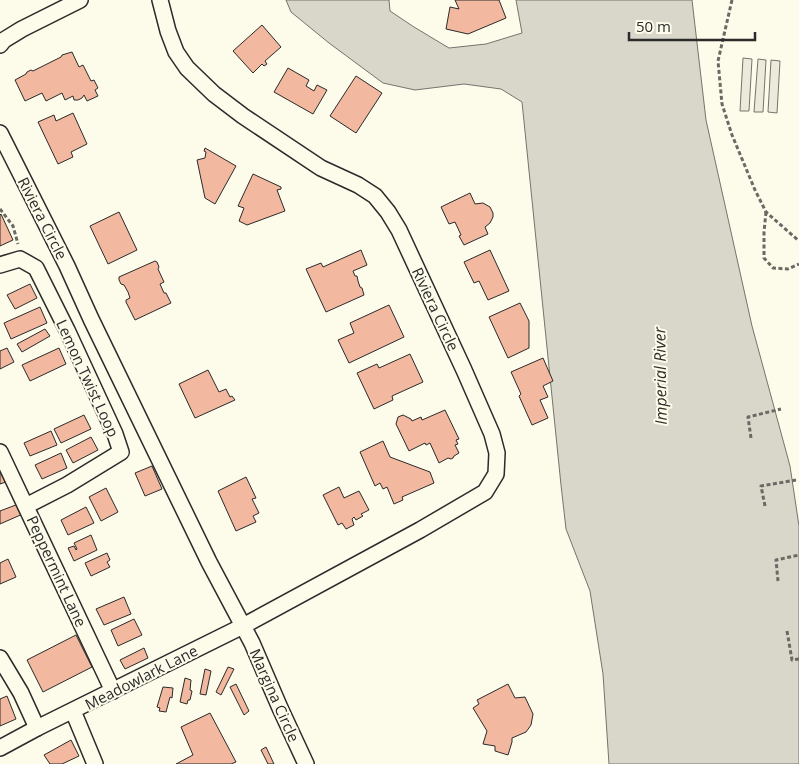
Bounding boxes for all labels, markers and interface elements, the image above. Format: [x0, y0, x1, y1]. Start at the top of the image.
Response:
scale bar [629, 10, 755, 42]
text: 50 m [636, 16, 671, 36]
street label: Riviera Circle [14, 173, 72, 263]
street label: Riviera Circle [408, 264, 464, 354]
street label: Lemon Twist Loop [52, 316, 124, 440]
water label: Imperial River [648, 326, 672, 425]
street label: Peppermint Lane [23, 512, 91, 630]
street label: Meadowlark Lane [81, 640, 201, 714]
street label: Margina Circle [246, 645, 304, 745]

